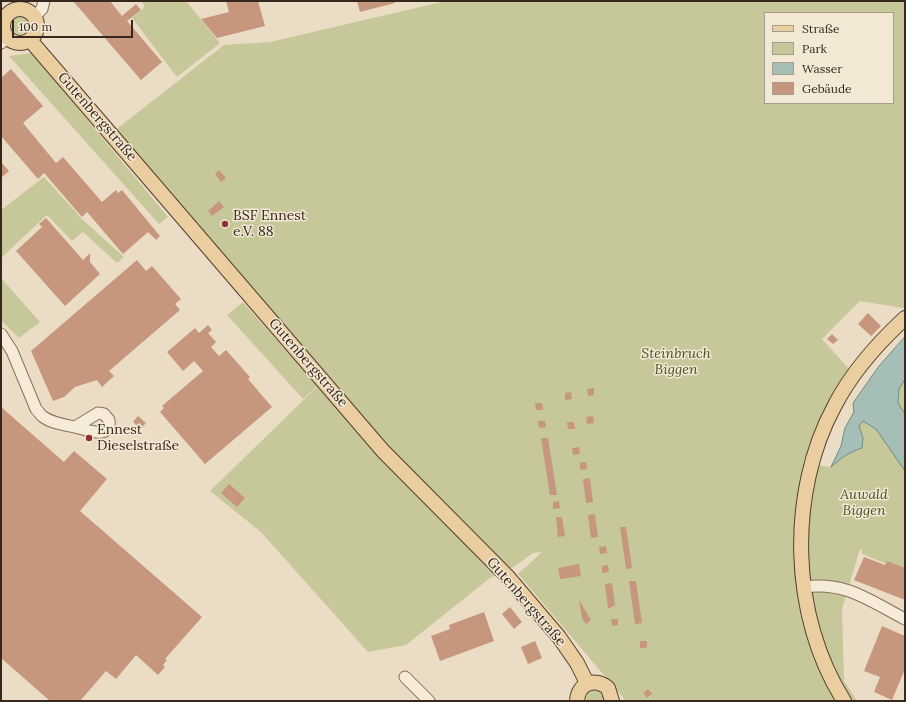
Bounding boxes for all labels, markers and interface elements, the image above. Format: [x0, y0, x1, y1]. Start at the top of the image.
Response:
scale bar [14, 12, 135, 38]
legend [764, 12, 894, 104]
text: 100 m [19, 19, 52, 34]
text: Straße [802, 21, 839, 36]
text: Park [802, 41, 827, 56]
text: Wasser [802, 61, 842, 76]
street label: Gutenbergstraße [54, 69, 140, 165]
text: Gebäude [802, 81, 852, 96]
place label: BSF Ennest e.V. 88 [233, 208, 306, 240]
marker: BSF Ennest e.V. 88 [220, 219, 230, 229]
street label: Gutenbergstraße [265, 315, 351, 411]
park label: Steinbruch Biggen [641, 346, 711, 378]
place label: Ennest Dieselstraße [97, 422, 179, 454]
marker: Ennest Dieselstraße [84, 433, 94, 443]
park label: Auwald Biggen [840, 487, 888, 520]
street label: Gutenbergstraße [483, 554, 569, 650]

